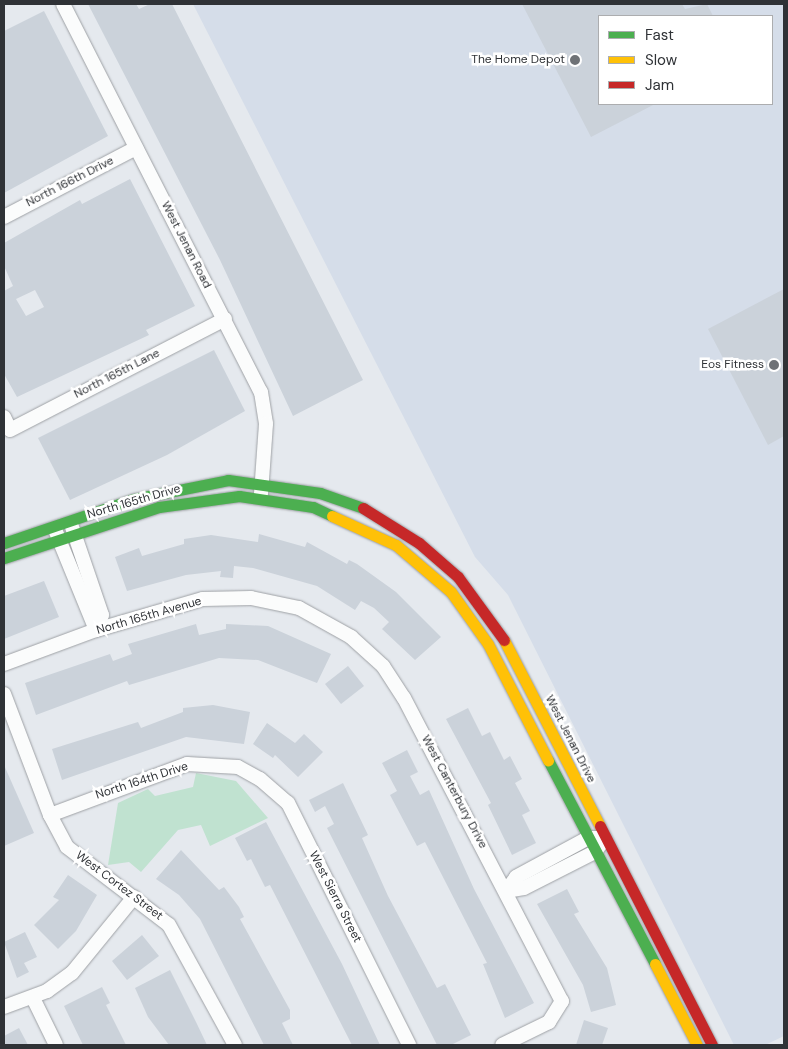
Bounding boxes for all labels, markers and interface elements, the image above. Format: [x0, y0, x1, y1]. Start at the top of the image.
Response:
legend [598, 15, 773, 105]
text: Fast [645, 25, 674, 45]
text: Slow [645, 50, 677, 70]
place label: The Home Depot [471, 53, 565, 67]
marker: The Home Depot [569, 54, 581, 66]
text: Jam [645, 75, 674, 95]
street label: North 166th Drive [24, 154, 116, 210]
street label: West Jenan Road [158, 199, 214, 291]
street label: North 165th Lane [72, 346, 162, 402]
place label: Eos Fitness [701, 358, 764, 372]
marker: Eos Fitness [768, 359, 780, 371]
street label: North 165th Drive [86, 482, 182, 522]
street label: North 165th Avenue [95, 594, 203, 638]
street label: West Jenan Drive [542, 693, 598, 785]
street label: West Canterbury Drive [418, 733, 490, 851]
street label: North 164th Drive [94, 759, 190, 803]
street label: West Cortez Street [72, 848, 166, 924]
street label: West Sierra Street [306, 849, 364, 945]

